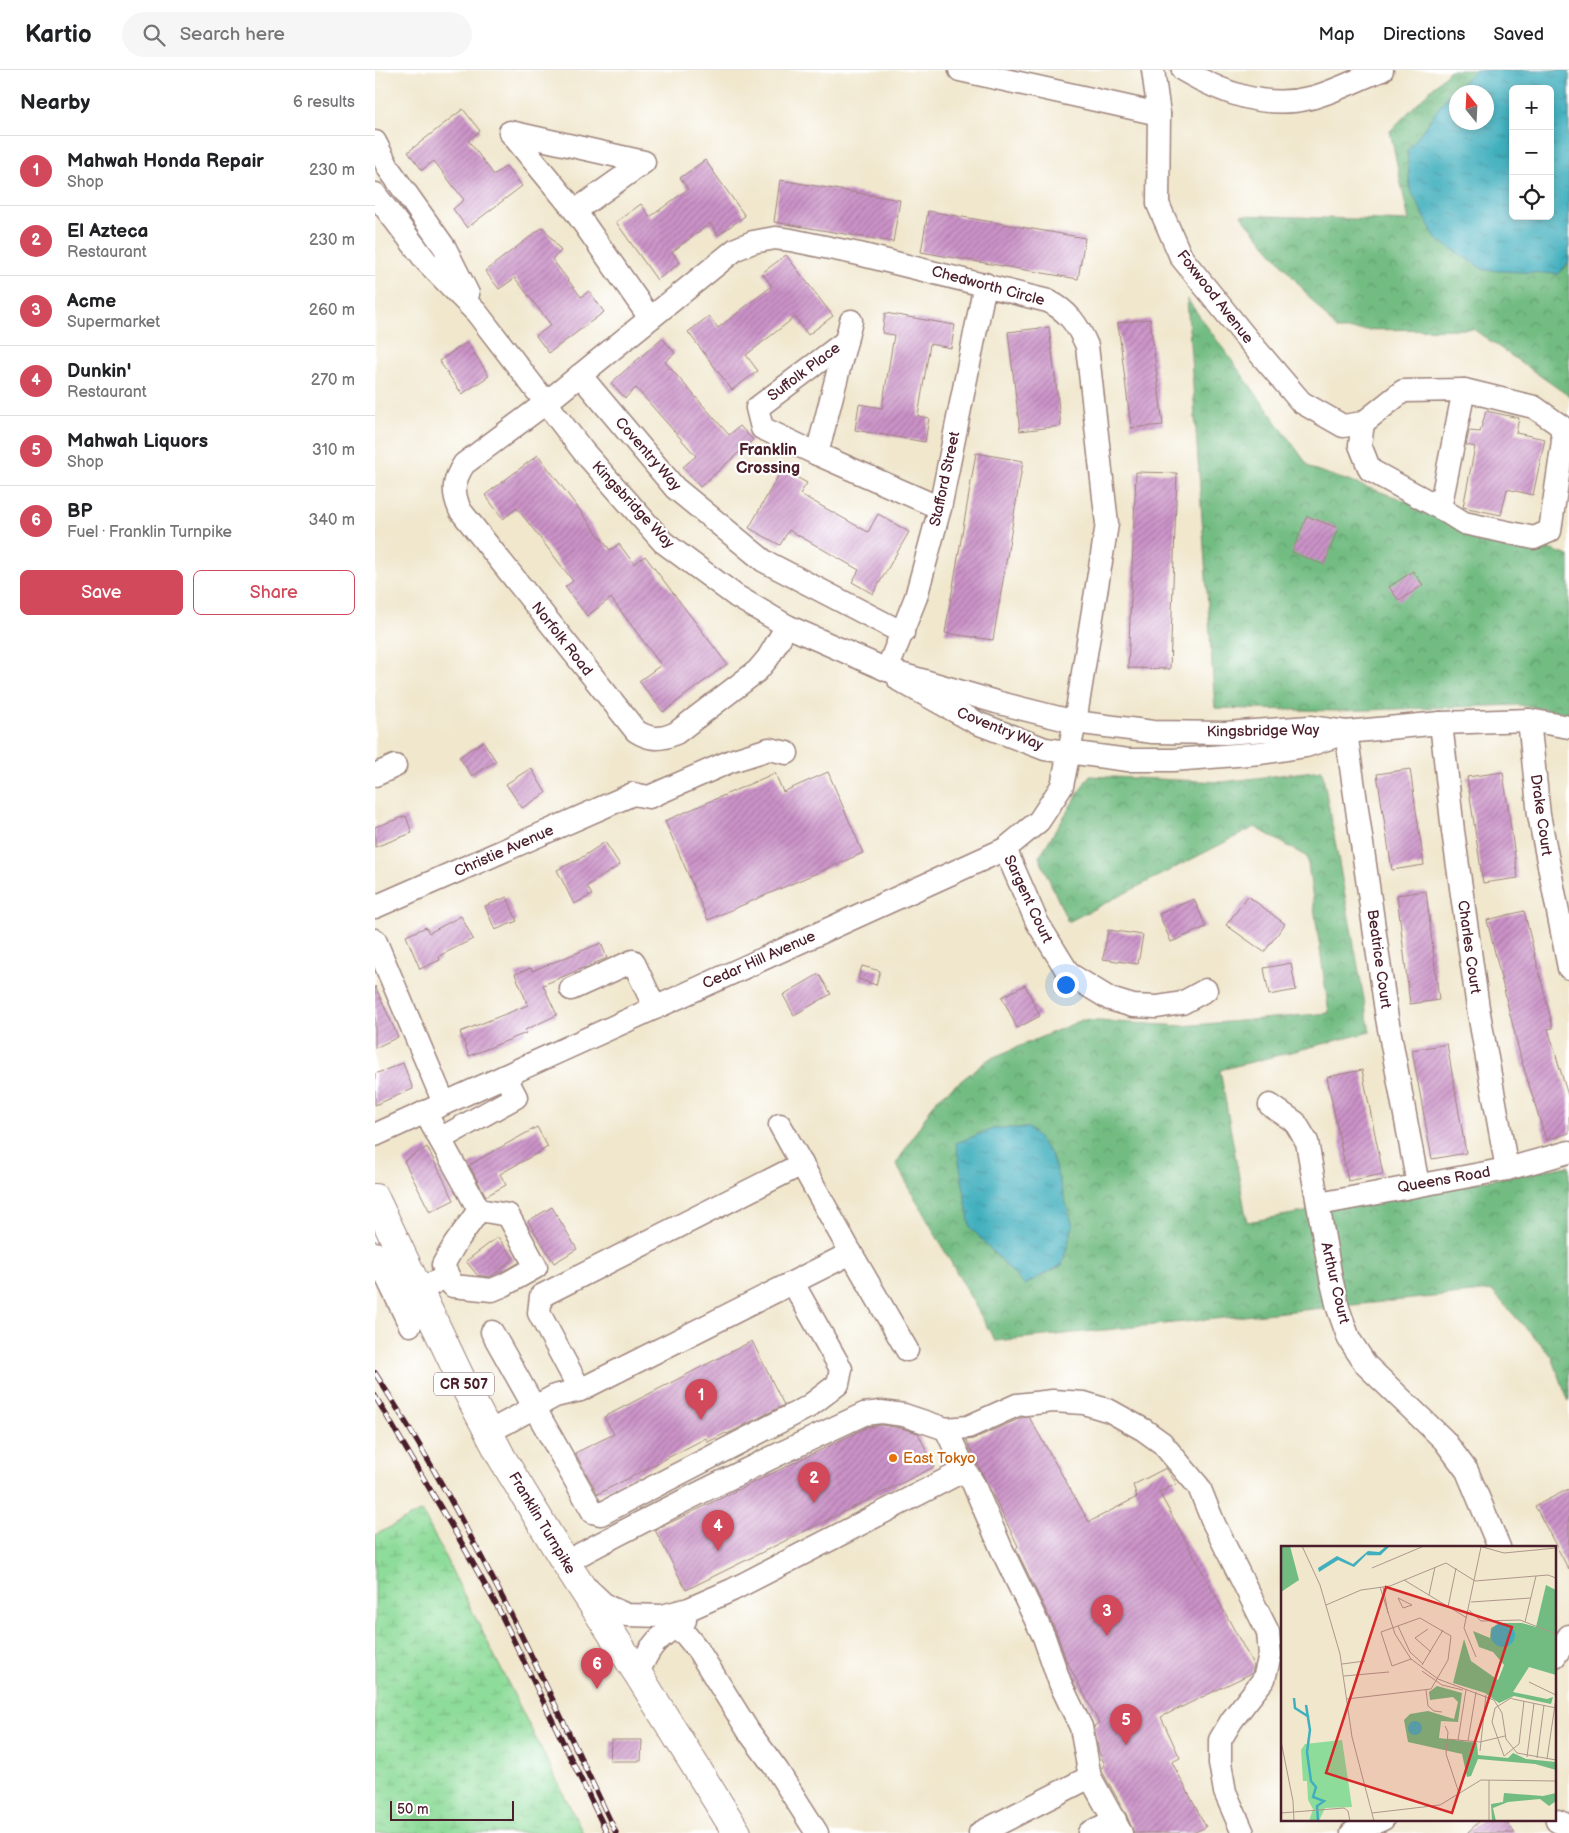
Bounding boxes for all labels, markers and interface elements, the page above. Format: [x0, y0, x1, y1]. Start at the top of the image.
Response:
search box [122, 12, 472, 57]
text: Kartio [25, 20, 92, 49]
icon: search [140, 21, 168, 49]
text: Search here [180, 23, 285, 46]
text: Map [1319, 24, 1355, 45]
text: Directions [1383, 24, 1465, 45]
text: Saved [1493, 24, 1544, 45]
north arrow [1449, 85, 1494, 130]
map controls [1509, 85, 1554, 220]
button: + [1509, 85, 1554, 130]
text: Nearby [20, 90, 90, 115]
text: 6 results [293, 93, 355, 112]
button: − [1509, 130, 1554, 175]
text: Mahwah Honda Repair [67, 150, 264, 173]
text: 1 [33, 161, 39, 180]
text: 230 m [309, 161, 355, 180]
text: Shop [67, 173, 104, 192]
button: locate [1509, 175, 1554, 220]
text: El Azteca [67, 220, 148, 243]
text: 2 [31, 231, 41, 250]
text: 230 m [309, 231, 355, 250]
text: Restaurant [67, 243, 147, 262]
street label: Foxwood Avenue [1173, 246, 1257, 348]
street label: Chedworth Circle [929, 262, 1047, 310]
text: Acme [67, 290, 116, 313]
text: 3 [31, 301, 41, 320]
text: 260 m [309, 301, 355, 320]
text: Supermarket [67, 313, 160, 332]
street label: Suffolk Place [764, 338, 844, 406]
text: Dunkin' [67, 360, 131, 383]
text: 4 [31, 371, 41, 390]
text: 270 m [311, 371, 355, 390]
text: Restaurant [67, 383, 147, 402]
street label: Coventry Way [611, 413, 685, 495]
street label: Stafford Street [926, 429, 964, 528]
text: Mahwah Liquors [67, 430, 208, 453]
text: 5 [31, 441, 41, 460]
text: 310 m [312, 441, 355, 460]
district label: Franklin Crossing [736, 441, 800, 478]
text: Shop [67, 453, 104, 472]
street label: Kingsbridge Way [588, 457, 679, 553]
text: BP [67, 500, 92, 523]
text: 6 [31, 511, 41, 530]
text: 340 m [308, 511, 355, 530]
text: Fuel · Franklin Turnpike [67, 523, 232, 542]
button: Save [20, 570, 183, 615]
button: Share [193, 570, 355, 615]
street label: Norfolk Road [527, 598, 597, 680]
street label: Coventry Way [954, 703, 1046, 755]
street label: Kingsbridge Way [1206, 721, 1320, 741]
street label: Drake Court [1526, 773, 1556, 857]
street label: Christie Avenue [451, 821, 557, 881]
street label: Sargent Court [999, 852, 1057, 946]
street label: Charles Court [1453, 899, 1485, 995]
street label: Beatrice Court [1363, 908, 1395, 1010]
street label: Cedar Hill Avenue [700, 927, 819, 993]
your location [1053, 972, 1079, 998]
street label: Queens Road [1396, 1162, 1492, 1198]
street label: Arthur Court [1316, 1240, 1354, 1326]
road number: CR 507 [434, 1372, 494, 1396]
pin: 1 [685, 1379, 717, 1420]
place label: East Tokyo [903, 1449, 976, 1468]
marker: East Tokyo [887, 1452, 899, 1464]
pin: 2 [798, 1462, 830, 1503]
street label: Franklin Turnpike [504, 1469, 580, 1578]
pin: 4 [702, 1510, 734, 1551]
inset map [1281, 1546, 1557, 1820]
pin: 3 [1091, 1595, 1123, 1636]
pin: 6 [581, 1648, 613, 1689]
pin: 5 [1110, 1704, 1142, 1745]
scale bar [390, 1798, 514, 1821]
text: 50 m [397, 1801, 429, 1818]

